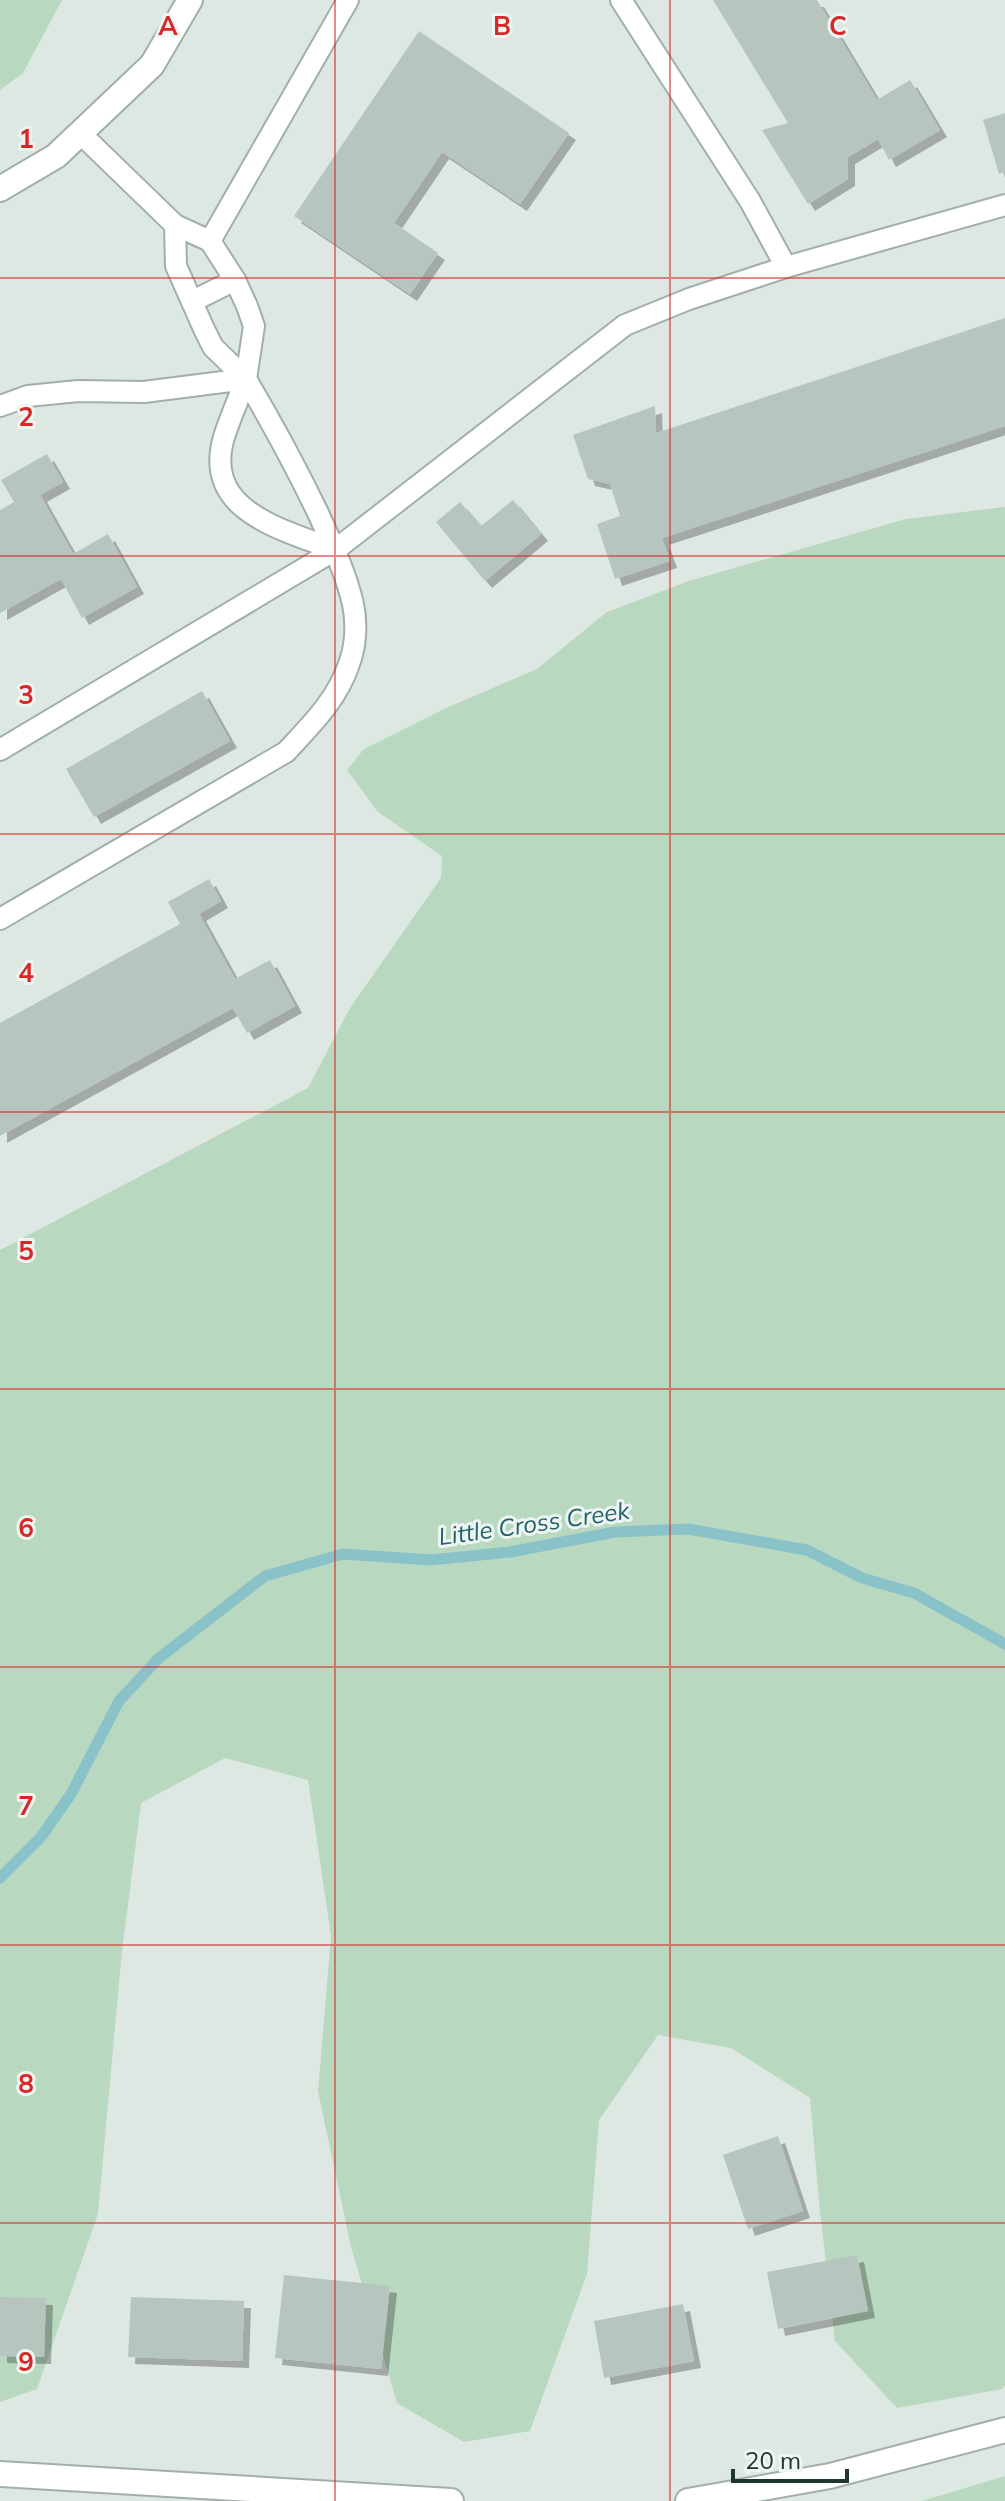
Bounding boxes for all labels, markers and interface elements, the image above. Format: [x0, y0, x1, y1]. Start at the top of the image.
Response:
text: A [158, 9, 178, 42]
text: B [493, 9, 511, 42]
text: C [829, 9, 847, 42]
text: 1 [18, 122, 34, 155]
text: 2 [18, 400, 34, 433]
text: 3 [18, 678, 34, 711]
text: 4 [18, 956, 34, 989]
text: 5 [18, 1234, 34, 1267]
water label: Little Cross Creek [436, 1495, 632, 1551]
text: 6 [18, 1511, 34, 1544]
text: 7 [18, 1789, 34, 1822]
text: 8 [18, 2067, 34, 2100]
text: 9 [18, 2345, 34, 2378]
scale bar [733, 2433, 847, 2483]
text: 20 m [745, 2445, 801, 2475]

